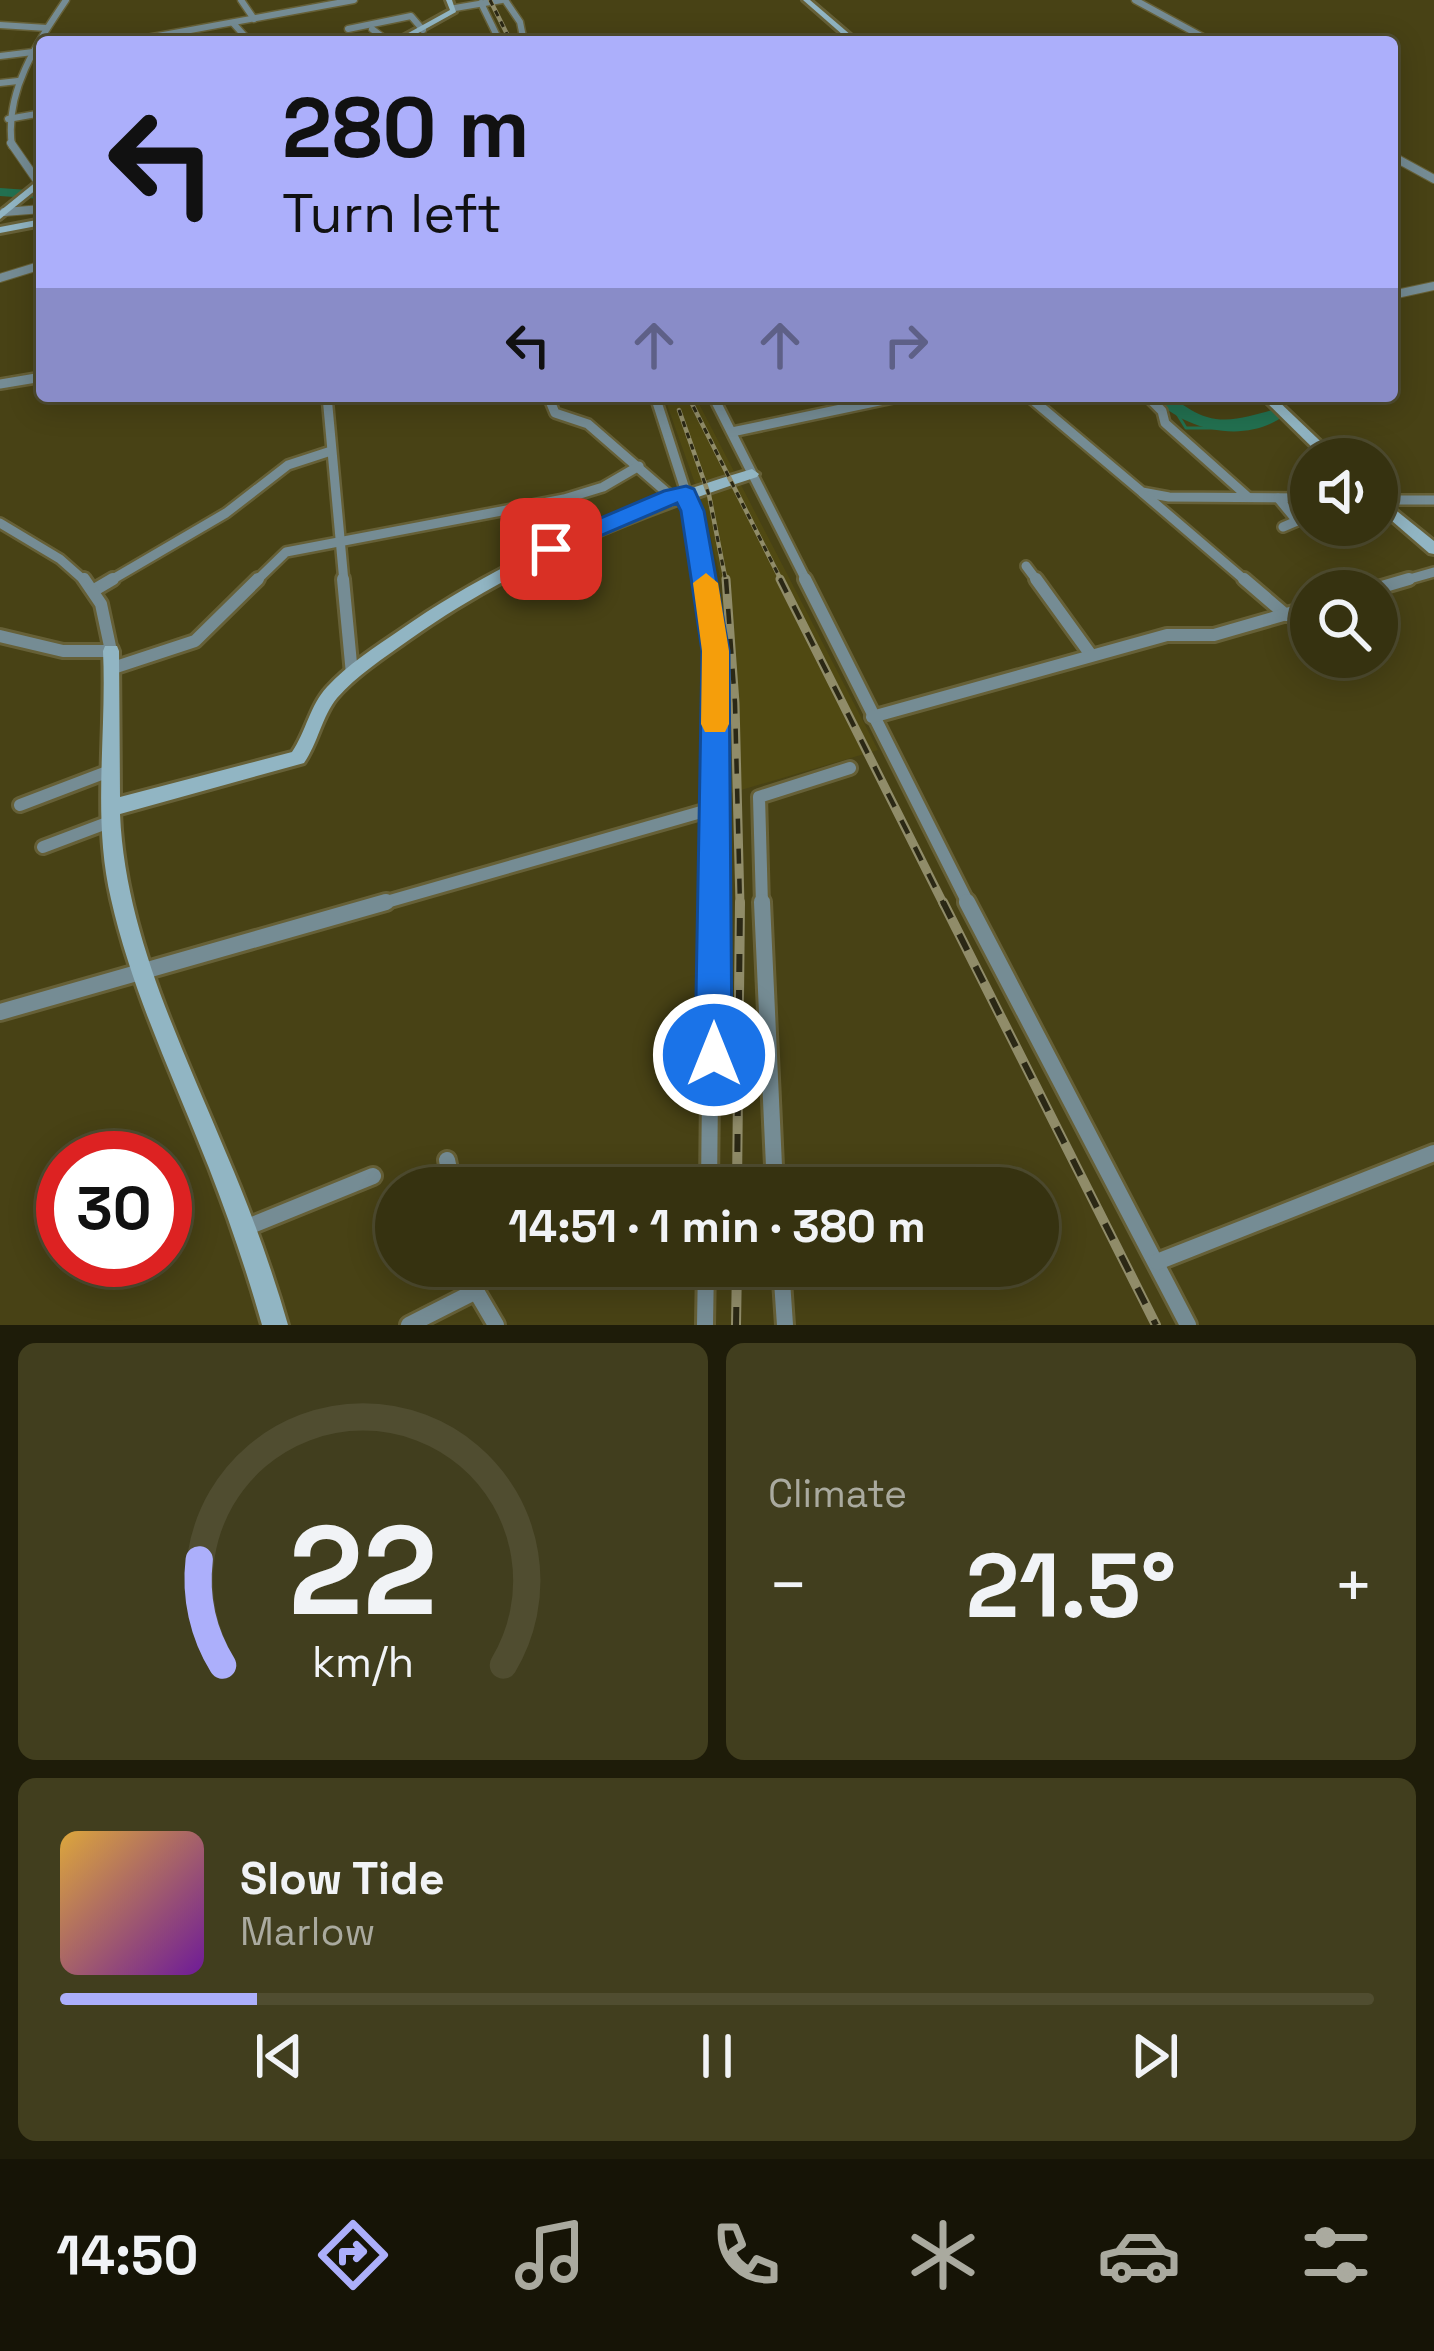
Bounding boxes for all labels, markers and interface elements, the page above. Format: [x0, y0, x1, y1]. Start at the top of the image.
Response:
text: 280 m [282, 74, 530, 182]
icon: left [84, 84, 240, 240]
text: Turn left [282, 179, 502, 248]
icon: left [495, 312, 561, 378]
icon: ahead [621, 312, 687, 378]
icon: ahead [747, 312, 813, 378]
icon: right [873, 312, 939, 378]
map controls [1290, 438, 1398, 678]
button: sound [1290, 438, 1398, 546]
pin [500, 498, 602, 600]
icon: arrive [518, 516, 584, 582]
button: search [1290, 570, 1398, 678]
position arrow [651, 992, 777, 1118]
speed limit sign: 30 [36, 1131, 192, 1287]
text: 14:51 · 1 min · 380 m [508, 1198, 926, 1255]
text: Climate [768, 1469, 907, 1518]
text: 22 [289, 1491, 437, 1650]
text: 21.5° [966, 1528, 1176, 1643]
text: − [768, 1543, 809, 1627]
text: + [1333, 1543, 1374, 1627]
text: km/h [312, 1634, 414, 1689]
text: Slow Tide [240, 1850, 445, 1907]
text: Marlow [240, 1907, 375, 1956]
icon: previous [246, 2023, 312, 2089]
icon: pause [684, 2023, 750, 2089]
icon: next [1122, 2023, 1188, 2089]
icon: directions [311, 2213, 395, 2297]
icon: music [508, 2213, 592, 2297]
icon: phone [704, 2213, 788, 2297]
icon: climate [901, 2213, 985, 2297]
icon: car [1097, 2213, 1181, 2297]
icon: filters [1294, 2213, 1378, 2297]
text: 14:50 [56, 2221, 199, 2290]

